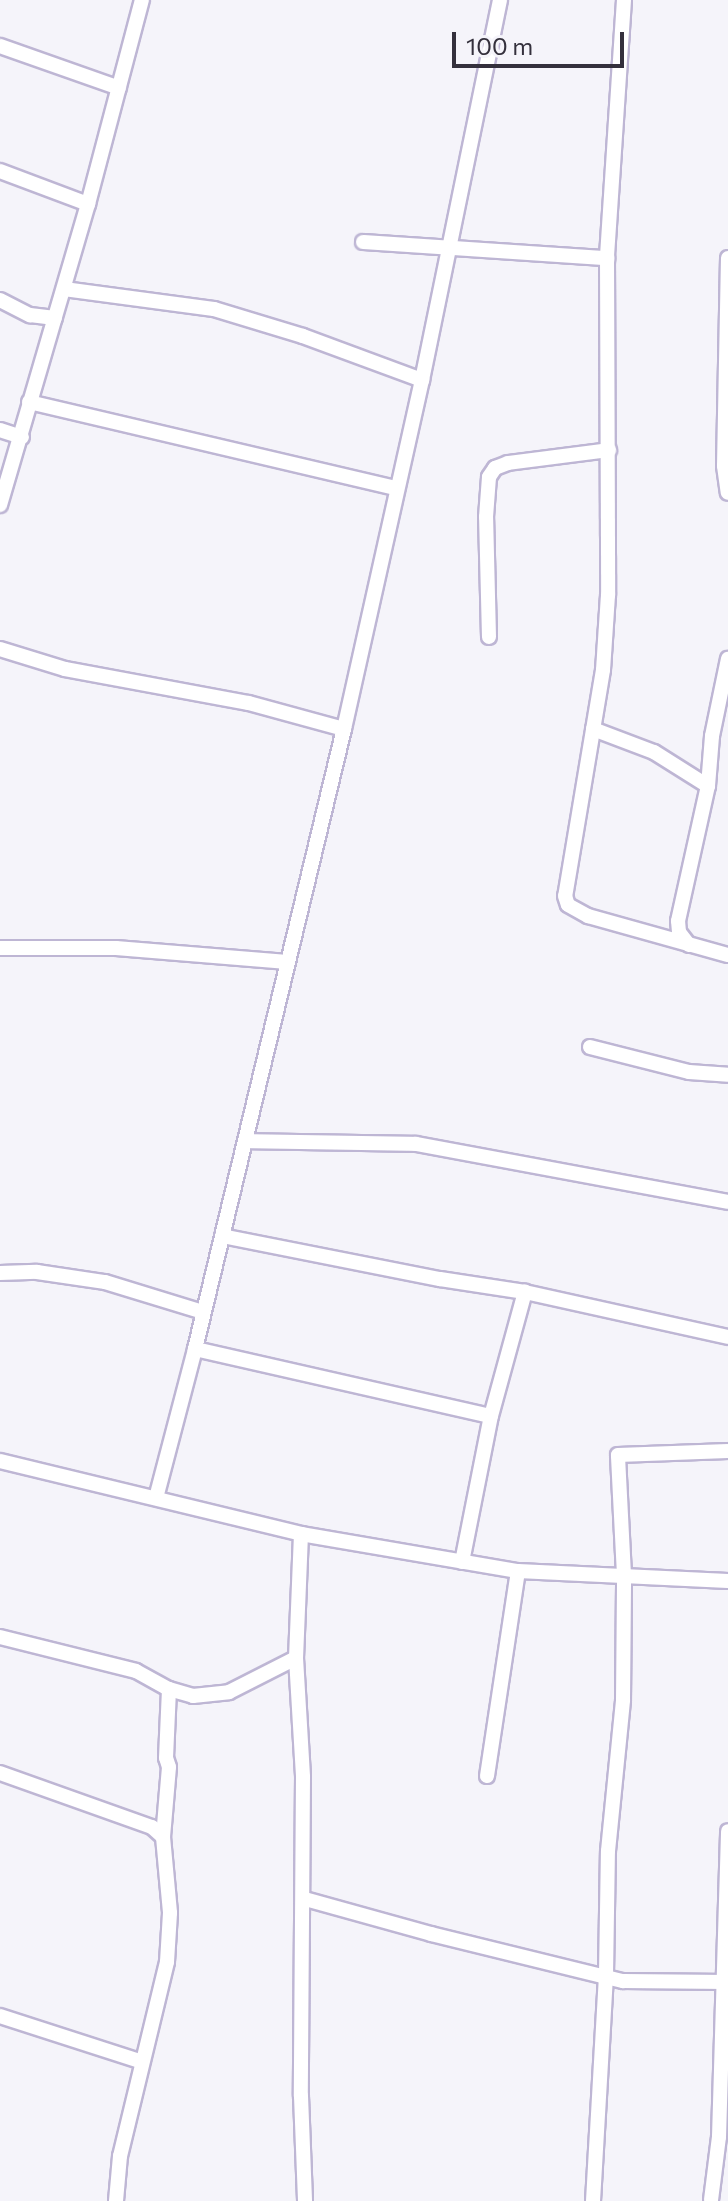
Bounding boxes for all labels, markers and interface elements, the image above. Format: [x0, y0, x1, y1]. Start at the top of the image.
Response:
scale bar [456, 16, 628, 66]
text: 100 m [466, 31, 533, 60]

